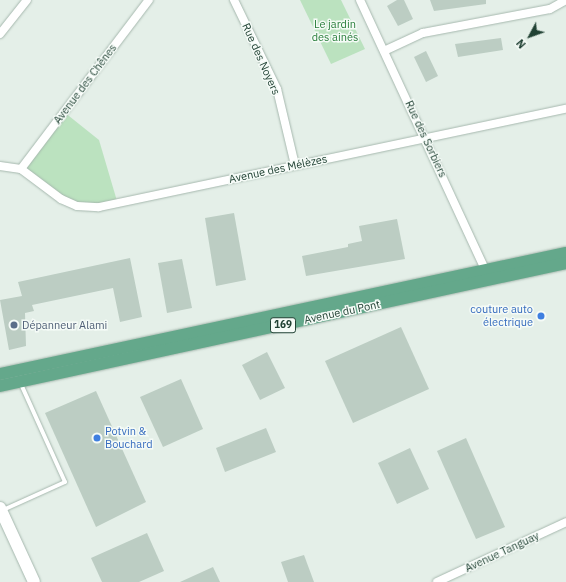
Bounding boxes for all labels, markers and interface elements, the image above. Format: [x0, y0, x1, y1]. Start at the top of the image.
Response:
north arrow [510, 16, 550, 56]
park label: Le jardin des ainés [312, 18, 358, 44]
street label: Rue des Noyers [239, 21, 283, 97]
text: N [513, 36, 529, 51]
street label: Avenue des Chênes [51, 42, 119, 126]
street label: Rue des Sorbiers [402, 98, 450, 180]
street label: Avenue des Mélèzes [228, 152, 328, 186]
street label: Avenue du Pont [303, 298, 381, 326]
place label: couture auto électrique [470, 303, 533, 329]
marker: couture auto électrique [536, 311, 546, 321]
road number: 169 [270, 317, 296, 333]
place label: Dépanneur Alami [22, 318, 107, 332]
marker: Dépanneur Alami [9, 320, 19, 330]
place label: Potvin & Bouchard [105, 425, 153, 451]
marker: Potvin & Bouchard [92, 433, 102, 443]
street label: Avenue Tanguay [463, 529, 541, 575]

